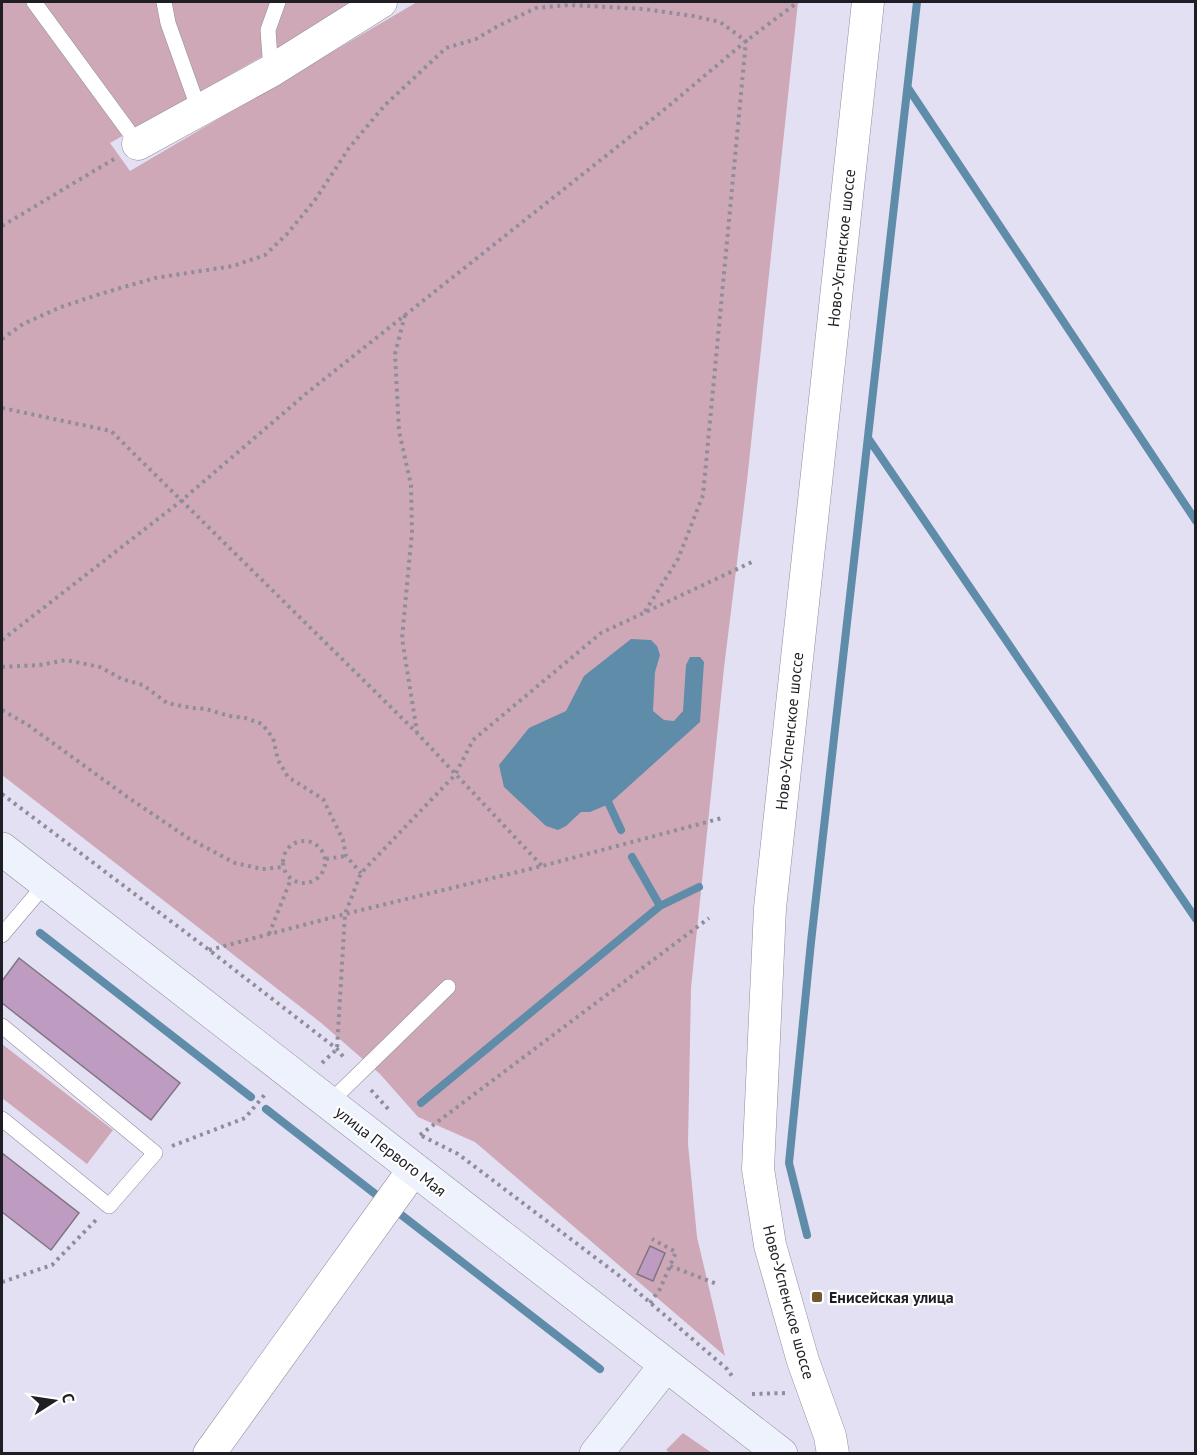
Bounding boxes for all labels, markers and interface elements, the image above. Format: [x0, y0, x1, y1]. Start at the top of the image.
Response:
street label: Ново-Успенское шоссе [823, 168, 859, 328]
street label: Ново-Успенское шоссе [771, 651, 807, 811]
street label: улица Первого Мая [331, 1101, 451, 1201]
street label: Ново-Успенское шоссе [759, 1223, 819, 1381]
place label: Енисейская улица [829, 1287, 954, 1307]
marker: Енисейская улица [810, 1290, 824, 1304]
north arrow [24, 1371, 84, 1431]
text: С [58, 1391, 79, 1404]

